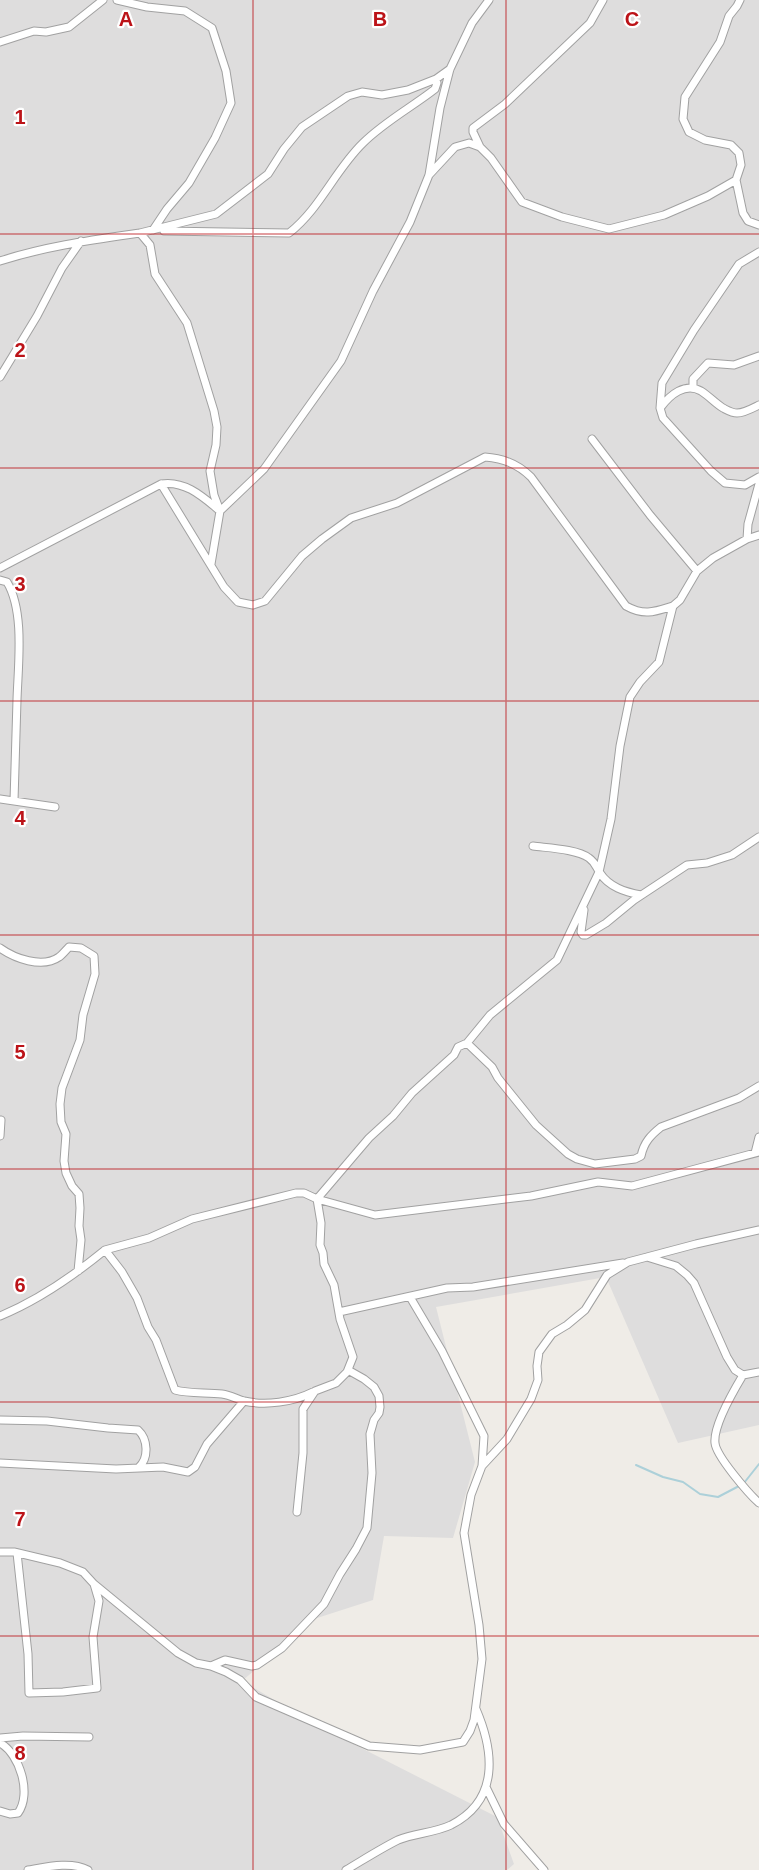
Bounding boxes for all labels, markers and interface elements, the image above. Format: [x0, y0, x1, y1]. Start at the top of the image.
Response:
text: A [119, 8, 133, 30]
text: B [373, 8, 387, 30]
text: C [625, 8, 639, 30]
text: 1 [14, 106, 26, 128]
text: 2 [14, 339, 26, 361]
text: 3 [14, 573, 26, 595]
text: 4 [14, 807, 26, 829]
text: 5 [14, 1041, 26, 1063]
text: 6 [14, 1274, 26, 1296]
text: 7 [14, 1508, 26, 1530]
text: 8 [14, 1742, 26, 1764]

